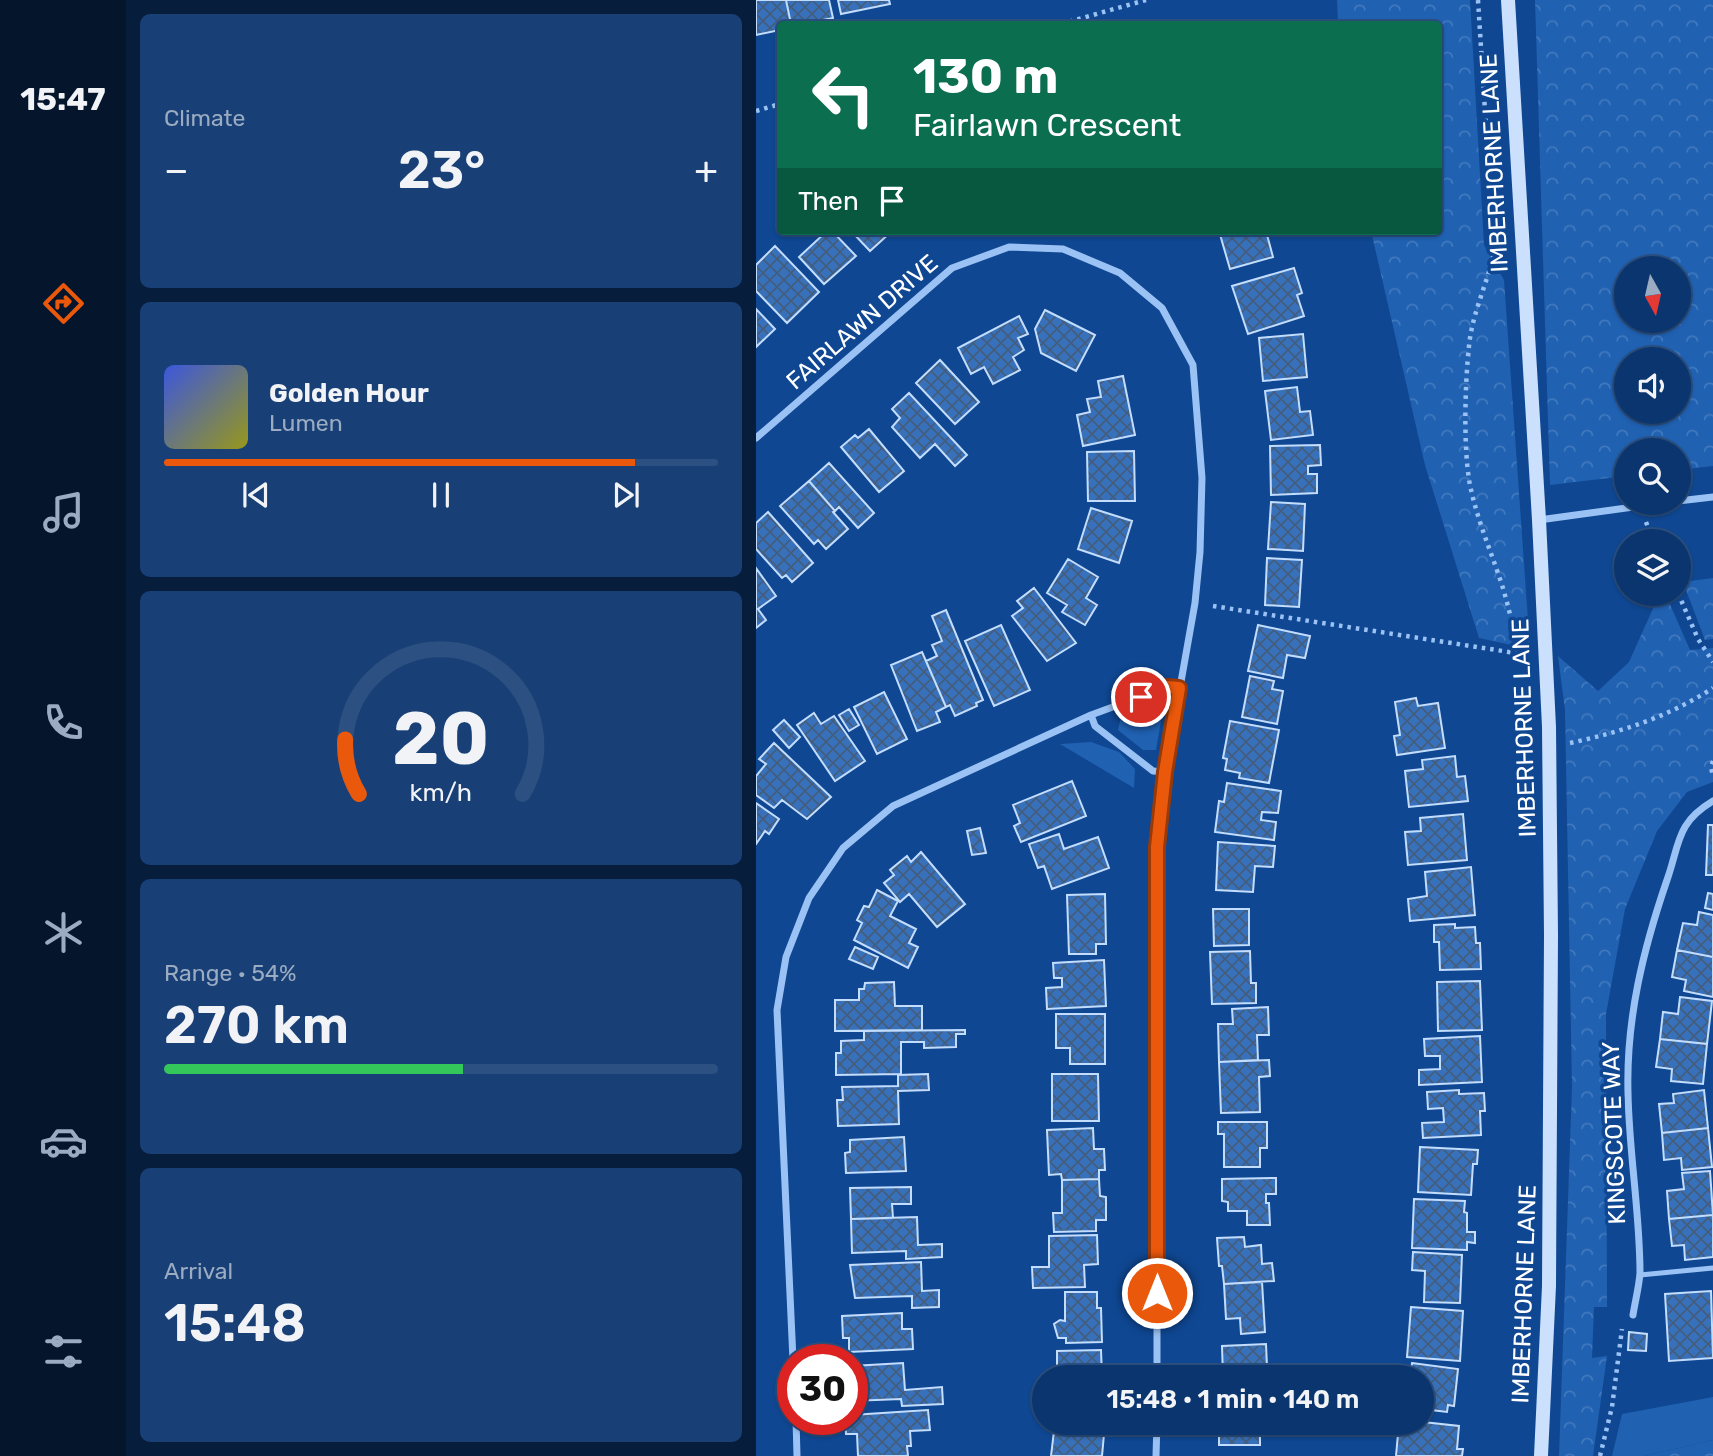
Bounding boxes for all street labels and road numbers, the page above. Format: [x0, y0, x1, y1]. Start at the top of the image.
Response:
street label: IMBERHORNE LANE [1474, 53, 1514, 273]
street label: FAIRLAWN DRIVE [781, 249, 943, 395]
street label: IMBERHORNE LANE [1506, 618, 1542, 838]
street label: KINGSCOTE WAY [1597, 1041, 1631, 1225]
street label: IMBERHORNE LANE [1506, 1184, 1542, 1404]

